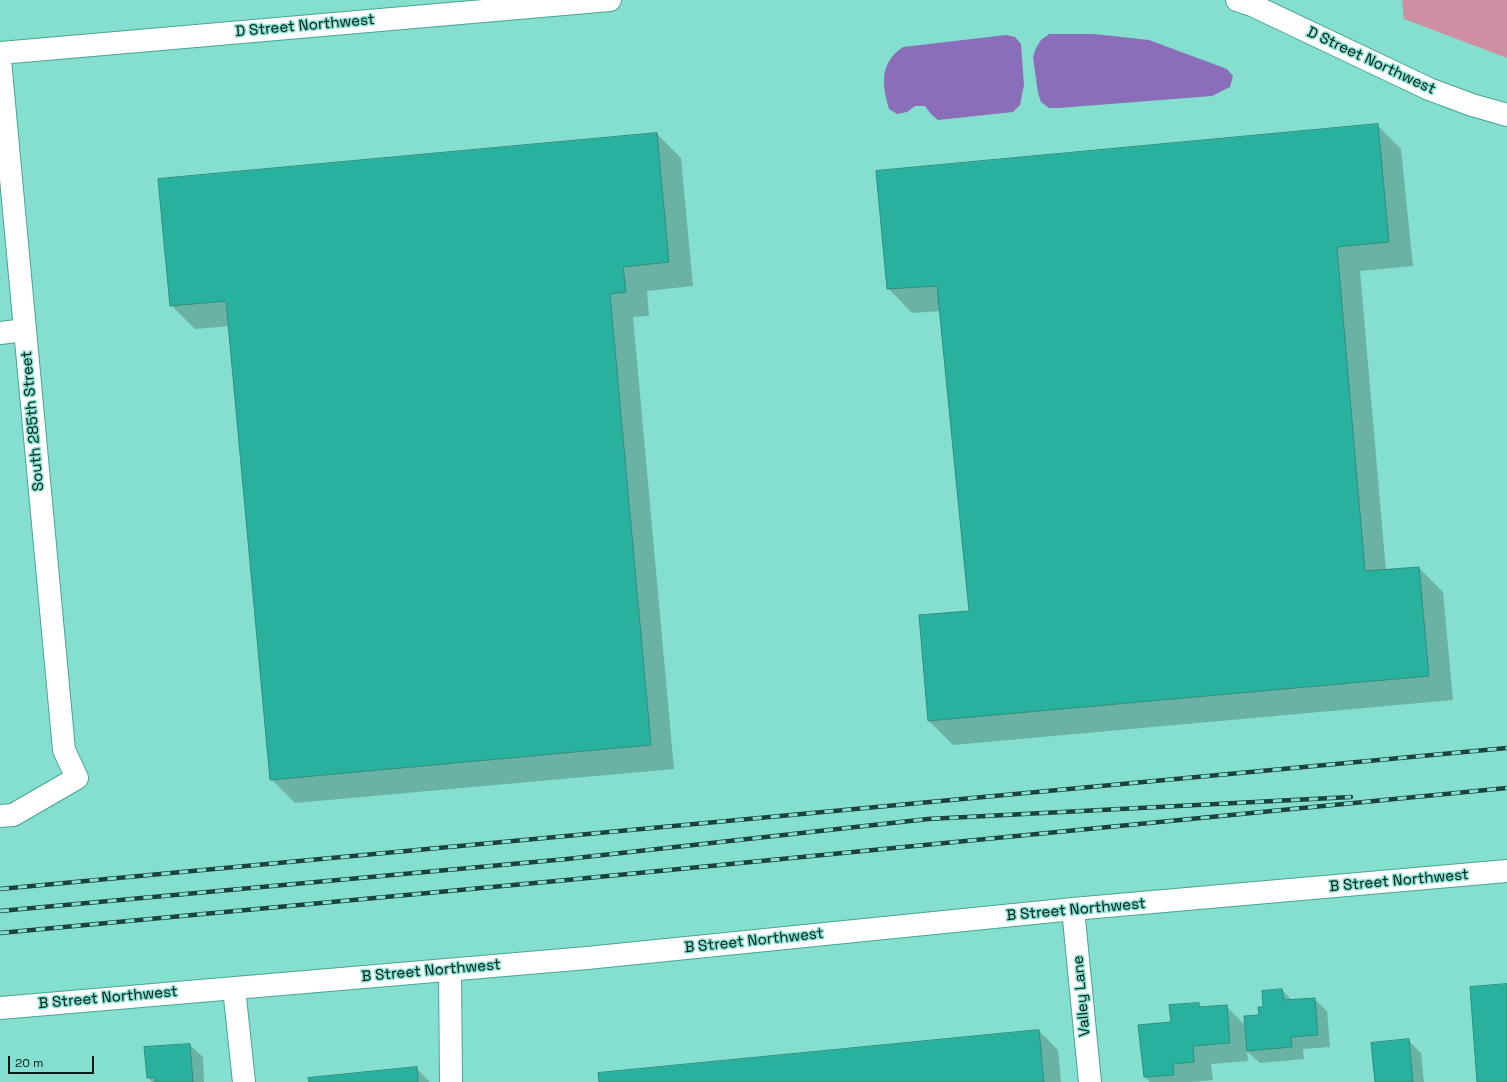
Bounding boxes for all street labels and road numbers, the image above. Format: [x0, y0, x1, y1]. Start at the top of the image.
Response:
street label: D Street Northwest [235, 11, 375, 41]
street label: D Street Northwest [1304, 23, 1438, 99]
street label: South 285th Street [18, 350, 48, 492]
street label: B Street Northwest [1329, 866, 1469, 896]
street label: B Street Northwest [1006, 895, 1146, 925]
street label: B Street Northwest [684, 925, 824, 957]
street label: Valley Lane [1069, 955, 1095, 1037]
street label: B Street Northwest [361, 956, 501, 986]
street label: B Street Northwest [38, 983, 178, 1013]

